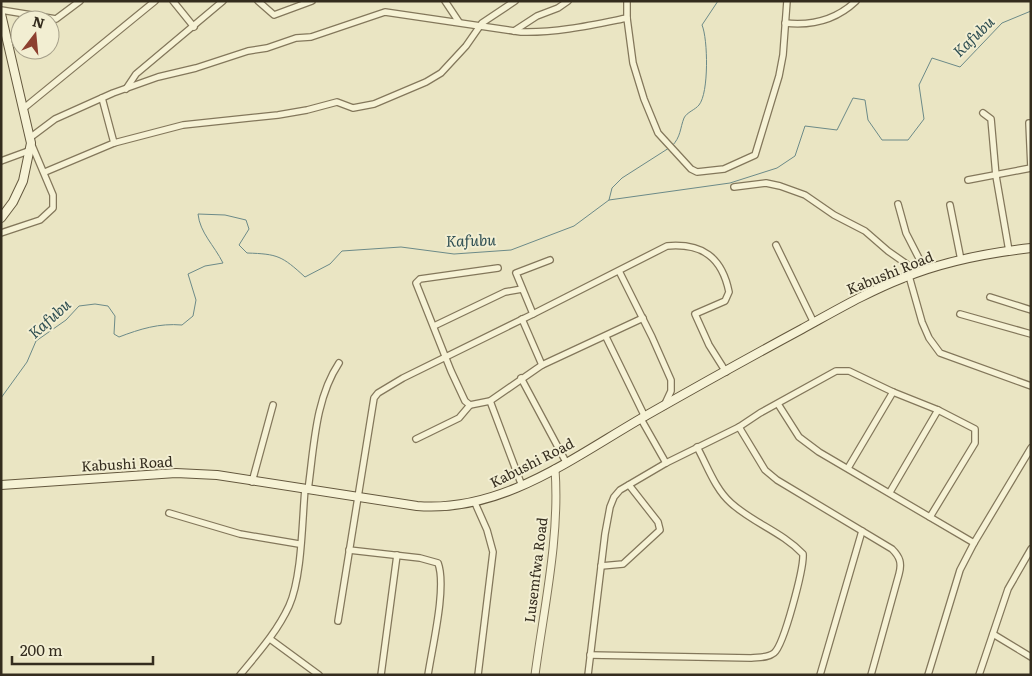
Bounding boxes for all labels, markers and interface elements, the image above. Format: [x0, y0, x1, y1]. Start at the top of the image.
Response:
north arrow [10, 10, 60, 60]
text: N [30, 10, 48, 33]
water label: Kafubu [947, 10, 999, 62]
water label: Kafubu [445, 227, 497, 252]
street label: Kabushi Road [843, 245, 936, 299]
water label: Kafubu [23, 292, 75, 343]
street label: Kabushi Road [486, 432, 577, 492]
street label: Kabushi Road [81, 451, 174, 475]
street label: Lusemfwa Road [519, 516, 551, 624]
scale bar [12, 634, 154, 666]
text: 200 m [20, 638, 63, 661]

